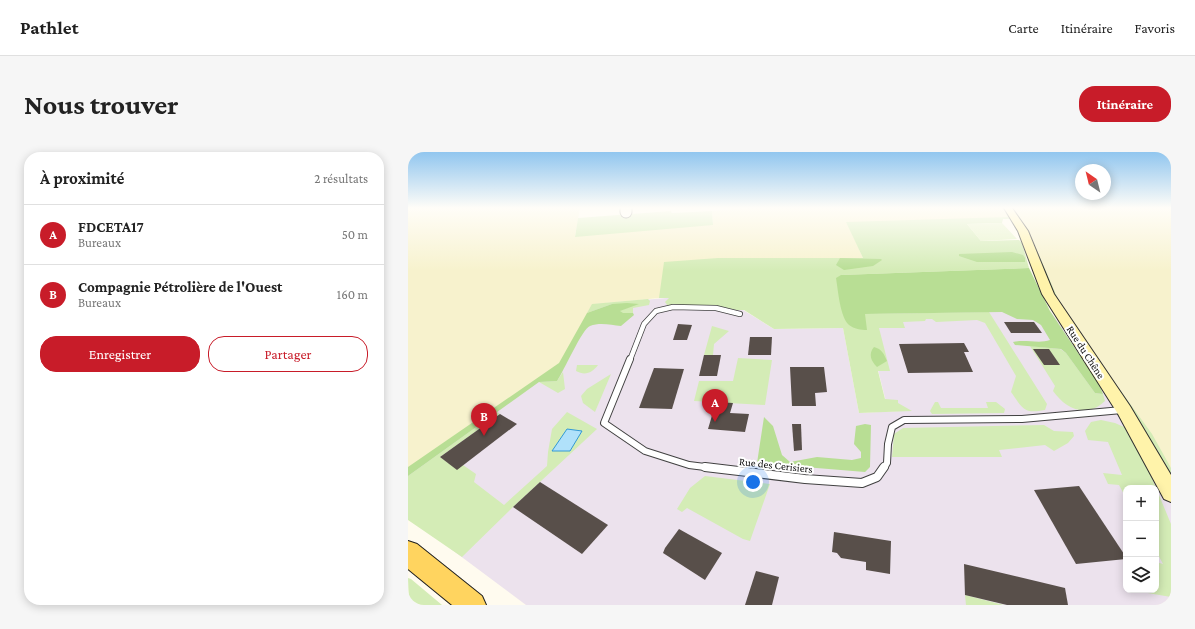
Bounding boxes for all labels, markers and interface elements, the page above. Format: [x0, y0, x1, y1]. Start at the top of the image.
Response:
text: Pathlet [20, 17, 78, 38]
text: Carte [1008, 20, 1039, 36]
text: Itinéraire [1061, 20, 1113, 36]
text: Favoris [1135, 20, 1175, 36]
button: Itinéraire [1079, 86, 1171, 122]
text: Nous trouver [24, 89, 178, 120]
north arrow [1075, 164, 1111, 200]
text: À proximité [40, 169, 124, 188]
text: 2 résultats [314, 171, 368, 186]
text: FDCETA17 [78, 219, 144, 235]
text: A [49, 227, 57, 242]
text: 50 m [342, 227, 368, 242]
text: Bureaux [78, 235, 121, 250]
text: Compagnie Pétrolière de l'Ouest [78, 279, 282, 295]
text: B [49, 287, 57, 302]
text: 160 m [337, 287, 368, 302]
text: Bureaux [78, 295, 121, 310]
street label: Rue du Chêne [1065, 323, 1108, 381]
button: Enregistrer [40, 336, 200, 372]
button: Partager [208, 336, 368, 372]
pin: A [702, 389, 728, 422]
pin: B [471, 403, 497, 436]
street label: Rue des Cerisiers [739, 455, 813, 475]
your location [743, 472, 763, 492]
map controls [1123, 485, 1159, 593]
button: + [1123, 485, 1159, 521]
button: − [1123, 521, 1159, 557]
button: layers [1123, 557, 1159, 593]

